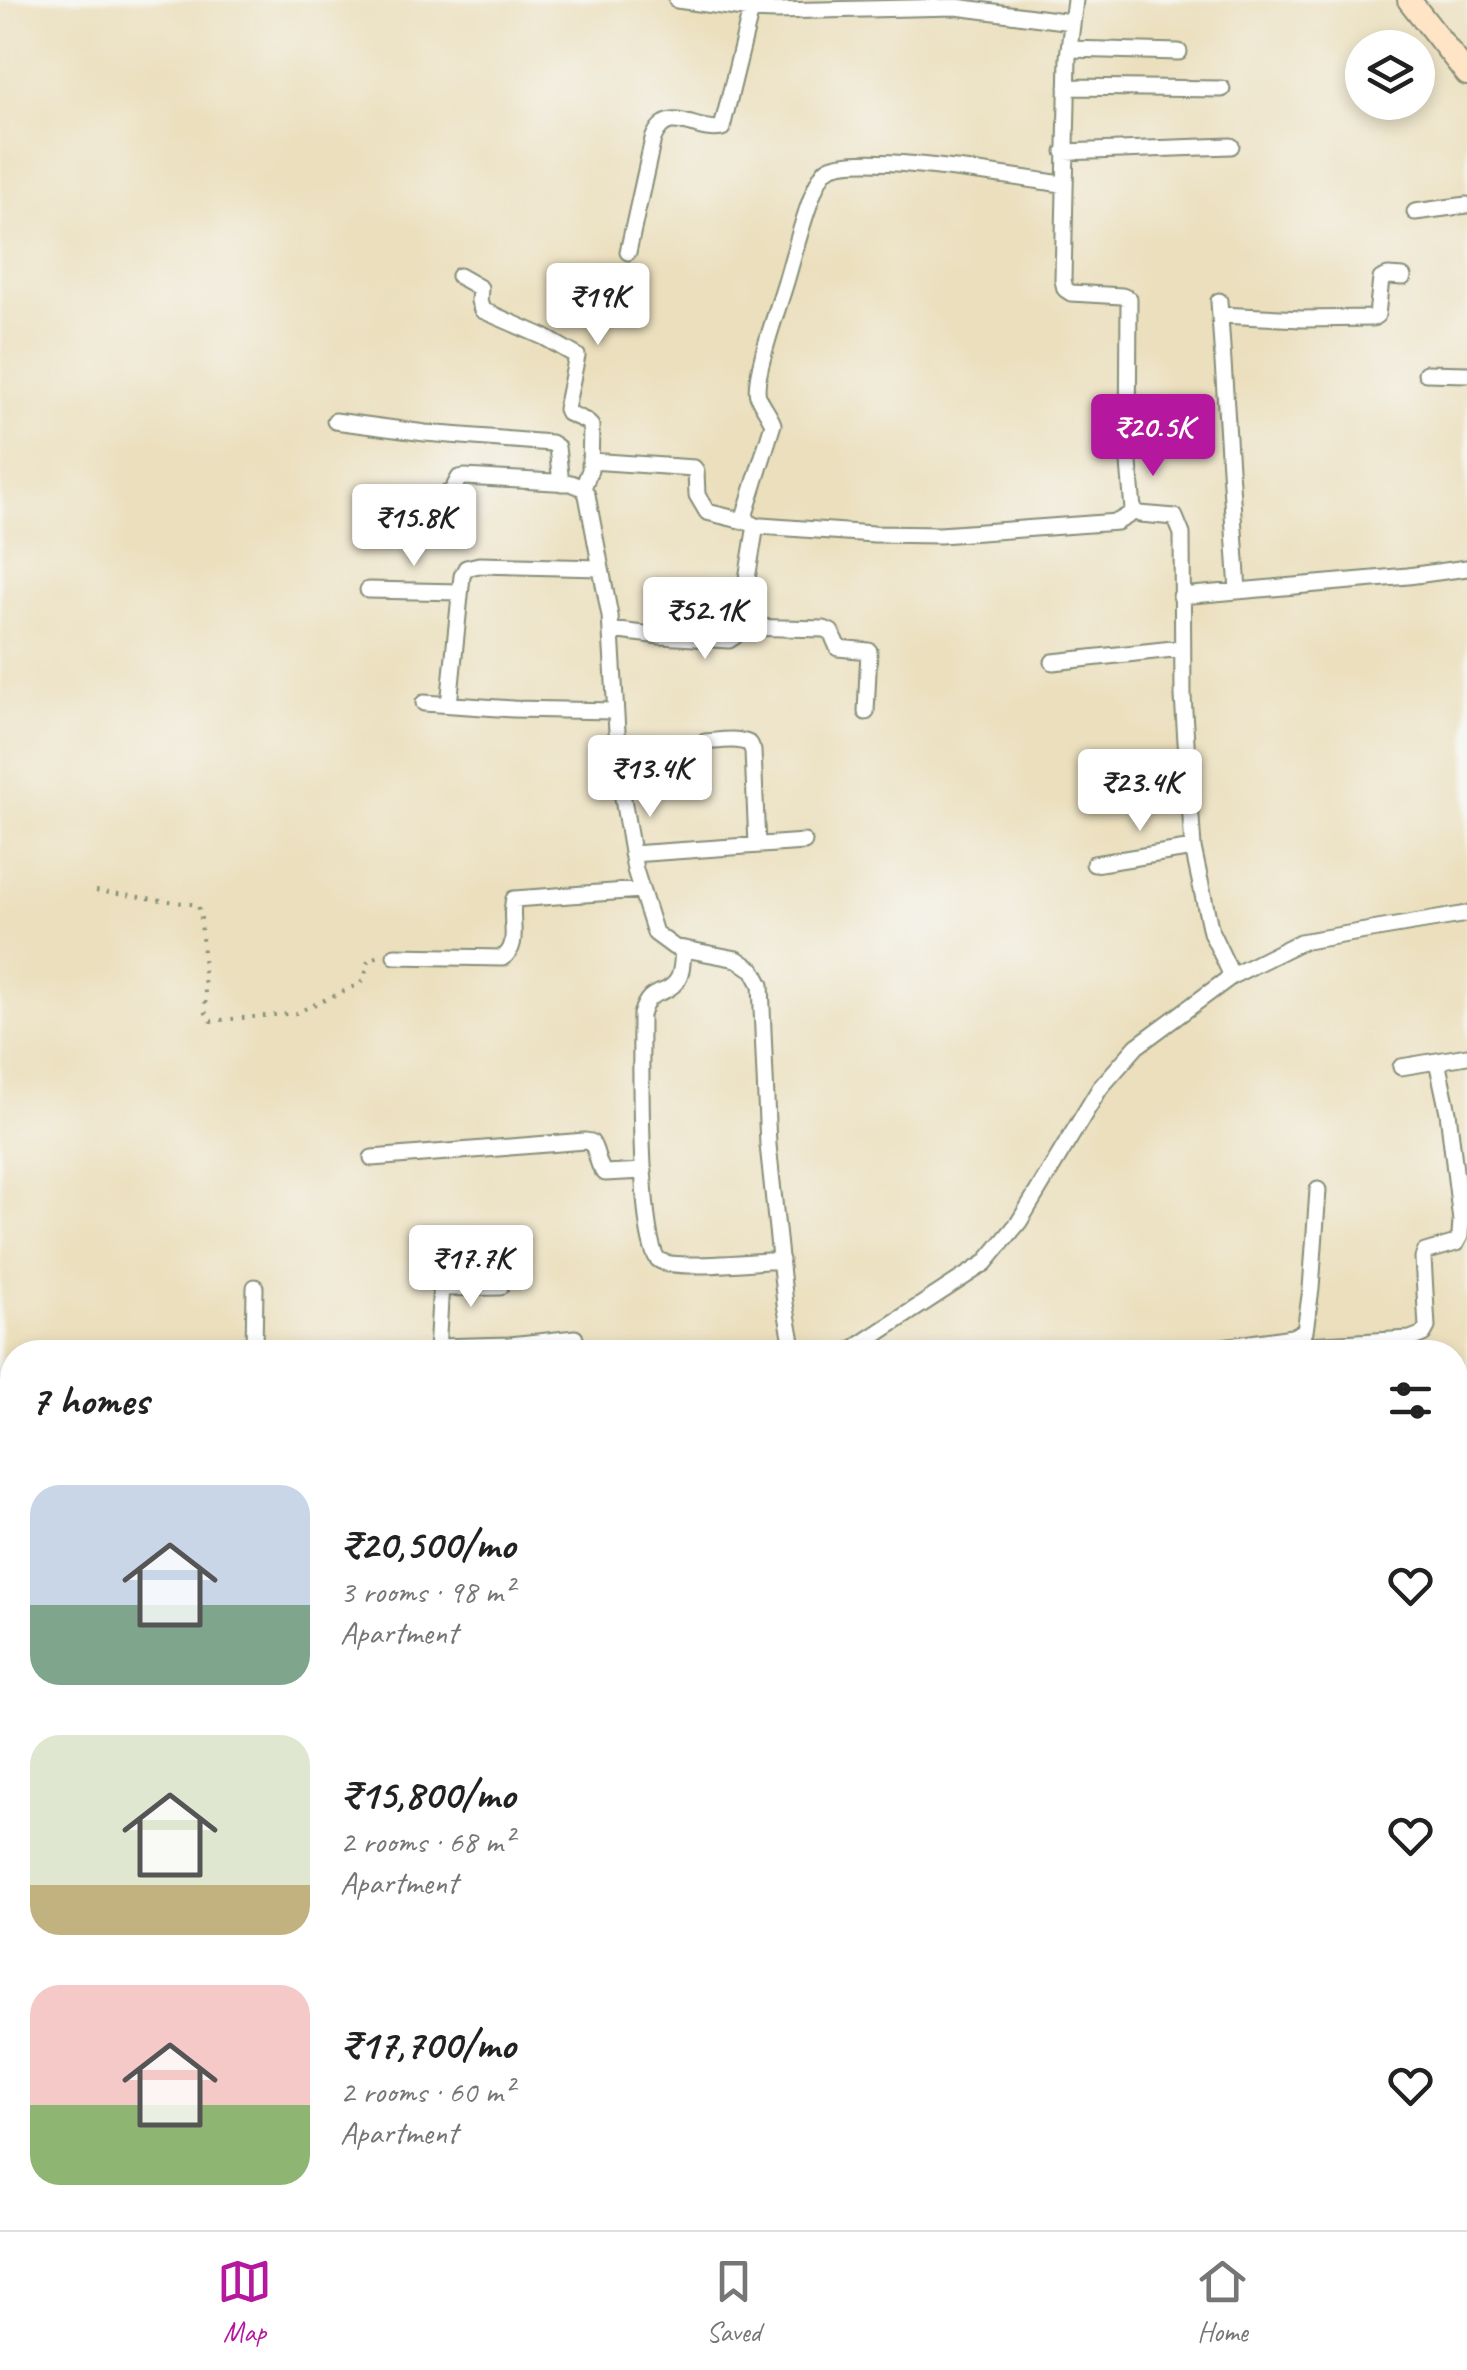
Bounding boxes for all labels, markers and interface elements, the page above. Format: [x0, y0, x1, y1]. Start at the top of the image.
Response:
map controls [1345, 30, 1435, 120]
button: layers [1345, 30, 1435, 120]
pin: ₹19K [539, 263, 657, 348]
text: ₹19K [568, 275, 628, 316]
pin: ₹20.5K [1072, 394, 1234, 479]
text: ₹20.5K [1113, 406, 1193, 447]
pin: ₹15.8K [333, 484, 495, 569]
text: ₹15.8K [374, 496, 454, 537]
pin: ₹52.1K [624, 577, 786, 662]
text: ₹52.1K [665, 589, 745, 630]
pin: ₹13.4K [569, 735, 731, 820]
text: ₹13.4K [610, 747, 690, 788]
pin: ₹23.4K [1059, 749, 1221, 834]
text: ₹23.4K [1100, 761, 1180, 802]
pin: ₹17.7K [390, 1225, 552, 1310]
text: ₹17.7K [431, 1237, 511, 1278]
icon: filters [1383, 1373, 1438, 1428]
text: 7 homes [30, 1374, 148, 1427]
text: ₹20,500/mo [340, 1518, 515, 1571]
icon: home [110, 1525, 230, 1645]
icon: heart [1383, 1558, 1438, 1613]
text: 3 rooms · 98 m² [340, 1571, 513, 1612]
text: Apartment [340, 1612, 458, 1653]
text: ₹15,800/mo [340, 1768, 515, 1821]
icon: home [110, 1775, 230, 1895]
icon: heart [1383, 1808, 1438, 1863]
text: 2 rooms · 68 m² [340, 1821, 513, 1862]
text: Apartment [340, 1862, 458, 1903]
text: ₹17,700/mo [340, 2018, 515, 2071]
icon: home [110, 2025, 230, 2145]
icon: heart [1383, 2058, 1438, 2113]
text: 2 rooms · 60 m² [340, 2071, 513, 2112]
text: Apartment [340, 2112, 458, 2153]
tab: Map [217, 2254, 272, 2349]
tab: Saved [706, 2254, 761, 2349]
tab: Home [1195, 2254, 1250, 2349]

